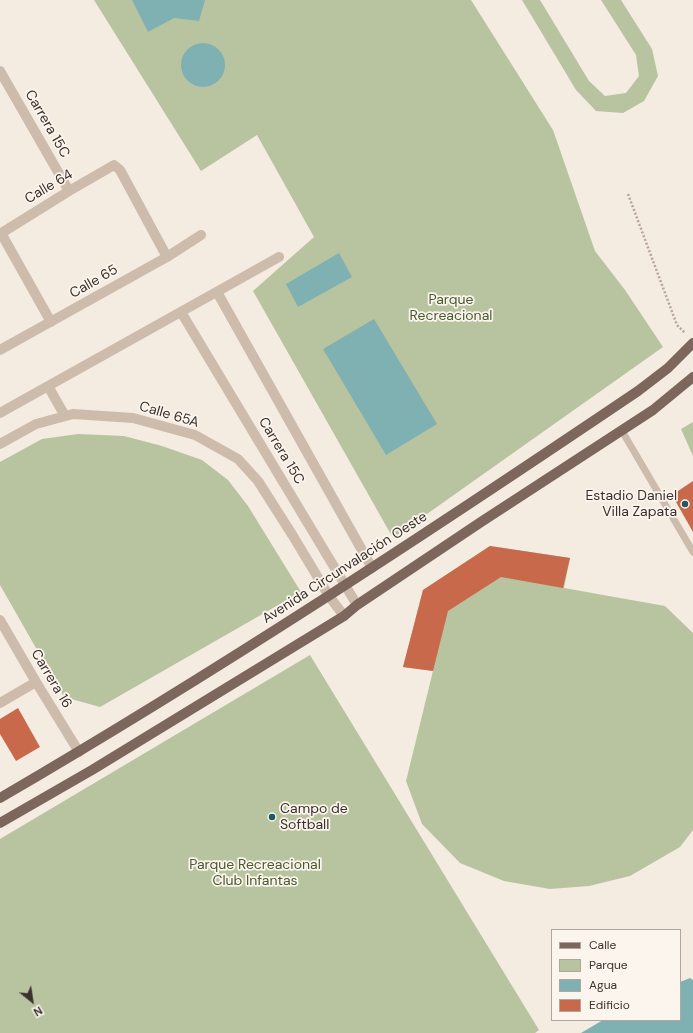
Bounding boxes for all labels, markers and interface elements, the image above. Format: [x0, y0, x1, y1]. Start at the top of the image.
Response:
street label: Carrera 15C [21, 87, 73, 161]
street label: Calle 64 [22, 166, 76, 208]
street label: Calle 65 [67, 262, 121, 302]
park label: Parque Recreacional [410, 292, 492, 324]
street label: Calle 65A [137, 398, 201, 432]
street label: Carrera 15C [254, 414, 308, 488]
place label: Estadio Daniel Villa Zapata [585, 488, 677, 520]
marker: Estadio Daniel Villa Zapata [680, 499, 690, 509]
street label: Avenida Circunvalación Oeste [260, 508, 430, 628]
street label: Carrera 16 [27, 647, 75, 711]
place label: Campo de Softball [280, 801, 348, 834]
marker: Campo de Softball [267, 812, 277, 822]
park label: Parque Recreacional Club Infantas [189, 857, 321, 890]
legend [551, 929, 681, 1021]
text: Calle [589, 937, 616, 953]
text: Parque [589, 957, 628, 973]
text: Agua [589, 977, 617, 993]
north arrow [12, 981, 52, 1021]
text: Edificio [589, 997, 630, 1013]
text: N [31, 1003, 45, 1019]

